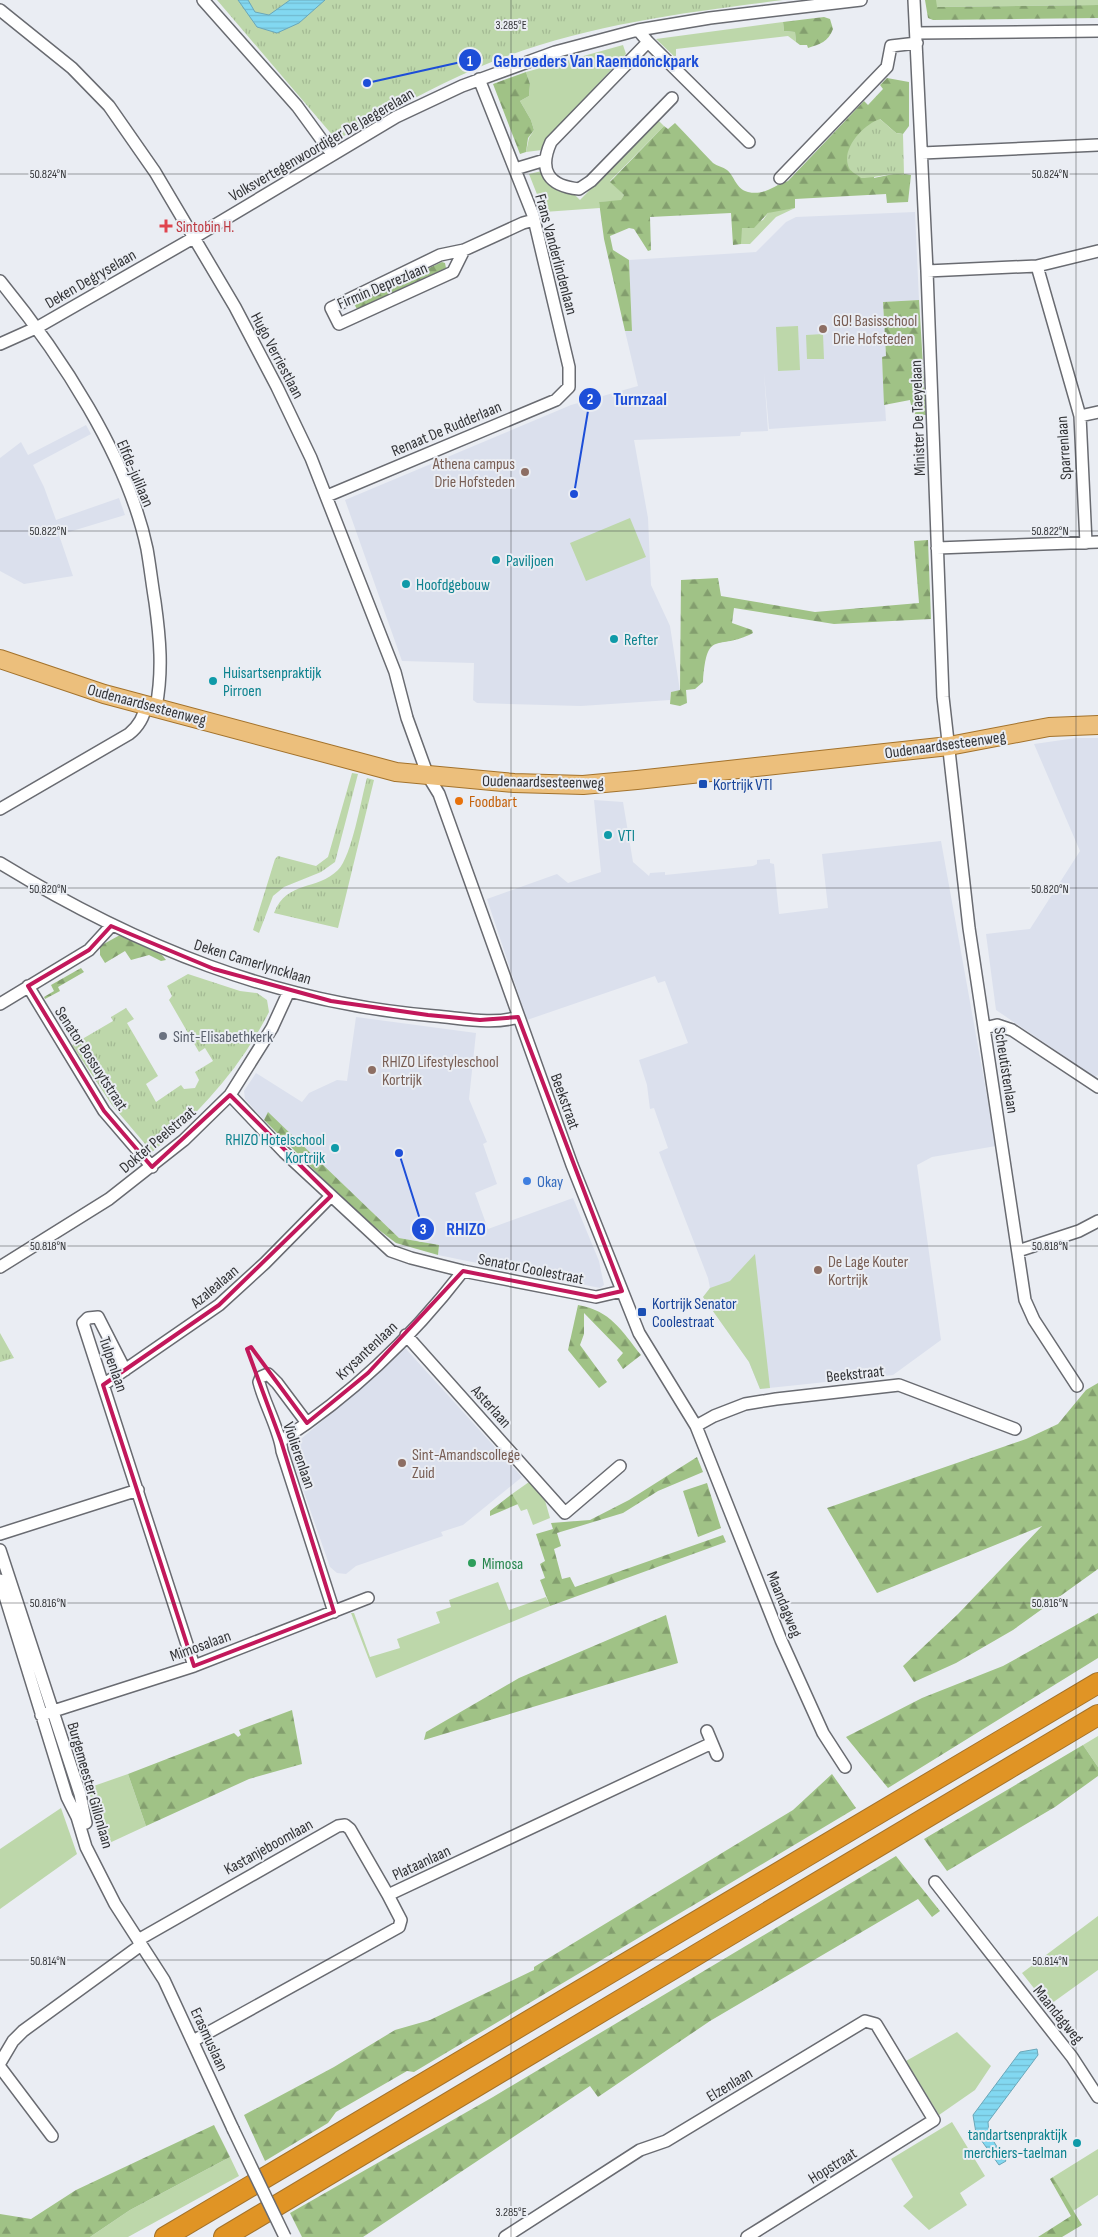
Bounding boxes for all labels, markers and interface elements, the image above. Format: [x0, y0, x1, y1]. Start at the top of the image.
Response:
text: 3.285°E [495, 18, 527, 33]
callout: Gebroeders Van Raemdonckpark [458, 44, 709, 77]
text: Gebroeders Van Raemdonckpark [493, 51, 699, 72]
text: 1 [467, 52, 473, 71]
street label: Volksvertegenwoordiger De Jaegerelaan [226, 84, 418, 206]
text: 50.824°N [30, 167, 66, 182]
text: 50.824°N [1032, 167, 1068, 182]
street label: Frans Vanderlindenlaan [530, 192, 581, 317]
place label: Sintobin H. [176, 218, 234, 237]
marker: Sintobin H. [160, 220, 172, 232]
street label: Deken Degryselaan [42, 246, 140, 313]
street label: Firmin Deprezlaan [335, 259, 431, 314]
street label: Hugo Verriestlaan [246, 309, 307, 402]
place label: GO! Basisschool Drie Hofsteden [833, 312, 917, 349]
marker: GO! Basisschool Drie Hofsteden [817, 323, 829, 335]
street label: Minister De Taeyelaan [907, 360, 930, 476]
callout: Turnzaal [578, 383, 676, 416]
text: Turnzaal [613, 389, 667, 410]
text: 2 [587, 390, 593, 409]
street label: Renaat De Rudderlaan [389, 398, 504, 461]
street label: Sparrenlaan [1053, 415, 1076, 480]
street label: Elfde-julilaan [112, 437, 157, 510]
place label: Athena campus Drie Hofsteden [432, 455, 515, 492]
marker: Athena campus Drie Hofsteden [519, 466, 531, 478]
text: 50.822°N [29, 524, 67, 539]
text: 50.822°N [1031, 524, 1069, 539]
place label: Paviljoen [506, 552, 554, 571]
marker: Paviljoen [490, 554, 502, 566]
place label: Hoofdgebouw [416, 576, 490, 595]
marker: Hoofdgebouw [400, 578, 412, 590]
place label: Refter [624, 631, 658, 650]
marker: Refter [608, 633, 620, 645]
place label: Huisartsenpraktijk Pirroen [223, 664, 321, 701]
marker: Huisartsenpraktijk Pirroen [207, 675, 219, 687]
street label: Oudenaardsesteenweg [85, 680, 208, 730]
street label: Oudenaardsesteenweg [883, 728, 1007, 763]
street label: Oudenaardsesteenweg [482, 772, 604, 793]
place label: Kortrijk VTI [713, 776, 772, 795]
marker: Kortrijk VTI [697, 778, 709, 790]
place label: Foodbart [469, 793, 517, 812]
marker: Foodbart [453, 795, 465, 807]
place label: VTI [618, 827, 635, 846]
marker: VTI [602, 829, 614, 841]
text: 50.820°N [29, 882, 67, 897]
text: 50.820°N [1031, 882, 1069, 897]
street label: Deken Camerlyncklaan [192, 936, 313, 989]
street label: Senator Bossuytstraat [50, 1003, 131, 1114]
street label: Scheutistenlaan [989, 1026, 1022, 1115]
place label: Sint-Elisabethkerk [173, 1028, 273, 1047]
marker: Sint-Elisabethkerk [157, 1030, 169, 1042]
place label: RHIZO Lifestyleschool Kortrijk [382, 1053, 499, 1090]
marker: RHIZO Lifestyleschool Kortrijk [366, 1064, 378, 1076]
street label: Beekstraat [546, 1071, 583, 1132]
street label: Dokter Peelstraat [116, 1103, 200, 1178]
place label: RHIZO Hotelschool Kortrijk [225, 1131, 325, 1168]
marker: RHIZO Hotelschool Kortrijk [329, 1142, 341, 1154]
place label: Okay [537, 1173, 563, 1192]
marker: Okay [521, 1175, 533, 1187]
callout: RHIZO [411, 1212, 495, 1245]
text: RHIZO [446, 1219, 486, 1240]
text: 3 [420, 1220, 427, 1239]
text: 50.818°N [30, 1239, 66, 1254]
text: 50.818°N [1032, 1239, 1068, 1254]
street label: Senator Coolestraat [476, 1250, 585, 1289]
place label: De Lage Kouter Kortrijk [828, 1253, 909, 1290]
street label: Azalealaan [186, 1262, 243, 1313]
marker: De Lage Kouter Kortrijk [812, 1264, 824, 1276]
place label: Kortrijk Senator Coolestraat [652, 1295, 737, 1332]
marker: Kortrijk Senator Coolestraat [636, 1306, 648, 1318]
street label: Krysantenlaan [332, 1318, 402, 1384]
street label: Tulpenlaan [94, 1334, 131, 1395]
street label: Beekstraat [825, 1362, 885, 1387]
street label: Asterlaan [466, 1381, 515, 1432]
street label: Violierenlaan [278, 1420, 319, 1491]
place label: Sint-Amandscollege Zuid [412, 1446, 520, 1483]
marker: Sint-Amandscollege Zuid [396, 1457, 408, 1469]
place label: Mimosa [482, 1555, 523, 1574]
marker: Mimosa [466, 1557, 478, 1569]
street label: Maandagweg [762, 1569, 805, 1640]
text: 50.816°N [30, 1596, 66, 1611]
text: 50.816°N [1032, 1596, 1068, 1611]
street label: Mimosalaan [167, 1627, 234, 1666]
street label: Burgemeester Gillonlaan [62, 1720, 117, 1851]
street label: Kastanjeboomlaan [221, 1815, 316, 1879]
street label: Plataanlaan [390, 1842, 454, 1885]
text: 50.814°N [30, 1954, 66, 1969]
text: 50.814°N [1032, 1954, 1068, 1969]
street label: Maandagweg [1029, 1982, 1087, 2048]
street label: Erasmuslaan [186, 2005, 232, 2074]
street label: Elzenlaan [703, 2064, 756, 2106]
place label: tandartsenpraktijk merchiers-taelman [964, 2126, 1067, 2163]
marker: tandartsenpraktijk merchiers-taelman [1071, 2137, 1083, 2149]
street label: Hopstraat [805, 2144, 861, 2189]
text: 3.285°E [495, 2205, 527, 2220]

